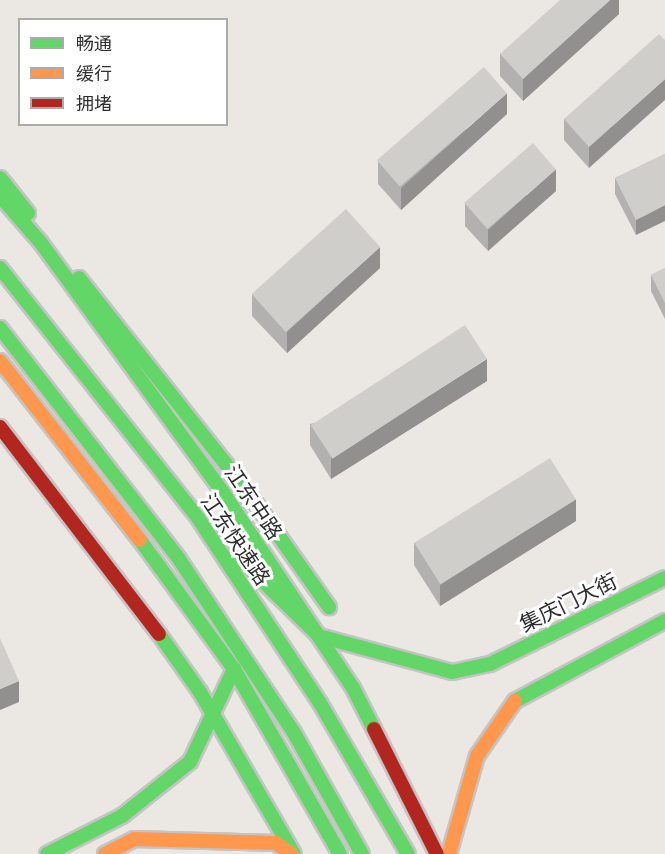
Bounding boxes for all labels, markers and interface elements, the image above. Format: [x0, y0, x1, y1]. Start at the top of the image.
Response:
legend [18, 18, 228, 126]
text: 畅通 [76, 30, 112, 57]
text: 缓行 [76, 60, 112, 87]
text: 拥堵 [76, 90, 112, 117]
street label: 江东中路 [220, 460, 288, 544]
street label: 江东快速路 [196, 488, 276, 590]
street label: 集庆门大街 [515, 568, 621, 636]

